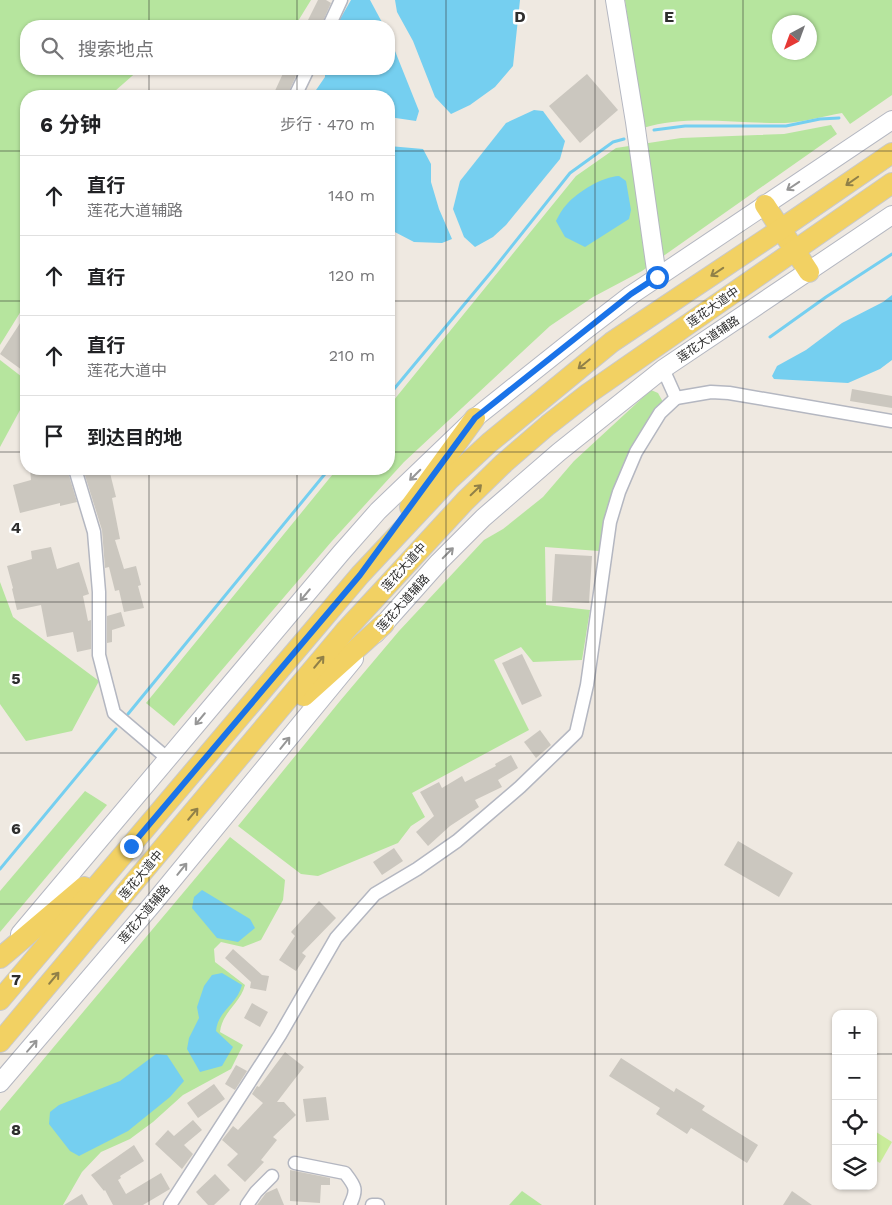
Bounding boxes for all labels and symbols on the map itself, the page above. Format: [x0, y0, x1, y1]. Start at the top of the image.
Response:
text: D [514, 7, 526, 26]
text: E [664, 7, 674, 26]
north arrow [772, 15, 817, 60]
one-way arrow [845, 176, 859, 186]
one-way arrow [787, 181, 801, 191]
route start [646, 266, 669, 289]
one-way arrow [711, 267, 725, 277]
street label: 莲花大道中 [684, 284, 742, 330]
street label: 莲花大道辅路 [674, 313, 742, 365]
one-way arrow [578, 359, 591, 370]
one-way arrow [409, 469, 421, 481]
one-way arrow [469, 484, 482, 496]
text: 4 [11, 518, 21, 537]
street label: 莲花大道中 [379, 540, 429, 594]
one-way arrow [442, 547, 454, 560]
street label: 莲花大道辅路 [374, 572, 432, 634]
one-way arrow [300, 588, 311, 601]
one-way arrow [313, 656, 324, 669]
text: 5 [11, 669, 21, 688]
one-way arrow [195, 712, 206, 725]
one-way arrow [280, 737, 291, 750]
one-way arrow [187, 807, 198, 820]
text: 6 [11, 819, 21, 838]
route end [120, 835, 143, 858]
street label: 莲花大道中 [116, 848, 166, 902]
one-way arrow [177, 862, 188, 875]
street label: 莲花大道辅路 [115, 882, 173, 946]
text: 7 [11, 970, 21, 989]
one-way arrow [49, 972, 60, 985]
one-way arrow [26, 1039, 37, 1052]
text: 8 [11, 1120, 21, 1139]

